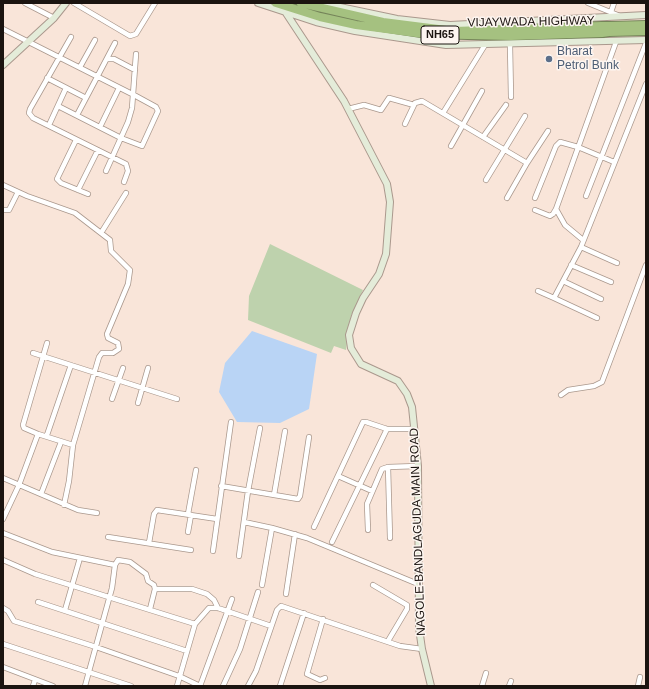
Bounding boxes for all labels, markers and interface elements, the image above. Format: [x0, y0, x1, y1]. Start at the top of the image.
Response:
street label: VIJAYWADA HIGHWAY [467, 14, 595, 30]
road number: NH65 [421, 26, 459, 44]
place label: Bharat Petrol Bunk [557, 45, 619, 73]
marker: Bharat Petrol Bunk [544, 54, 554, 64]
street label: NAGOLE-BANDLAGUDA MAIN ROAD [407, 428, 429, 636]

